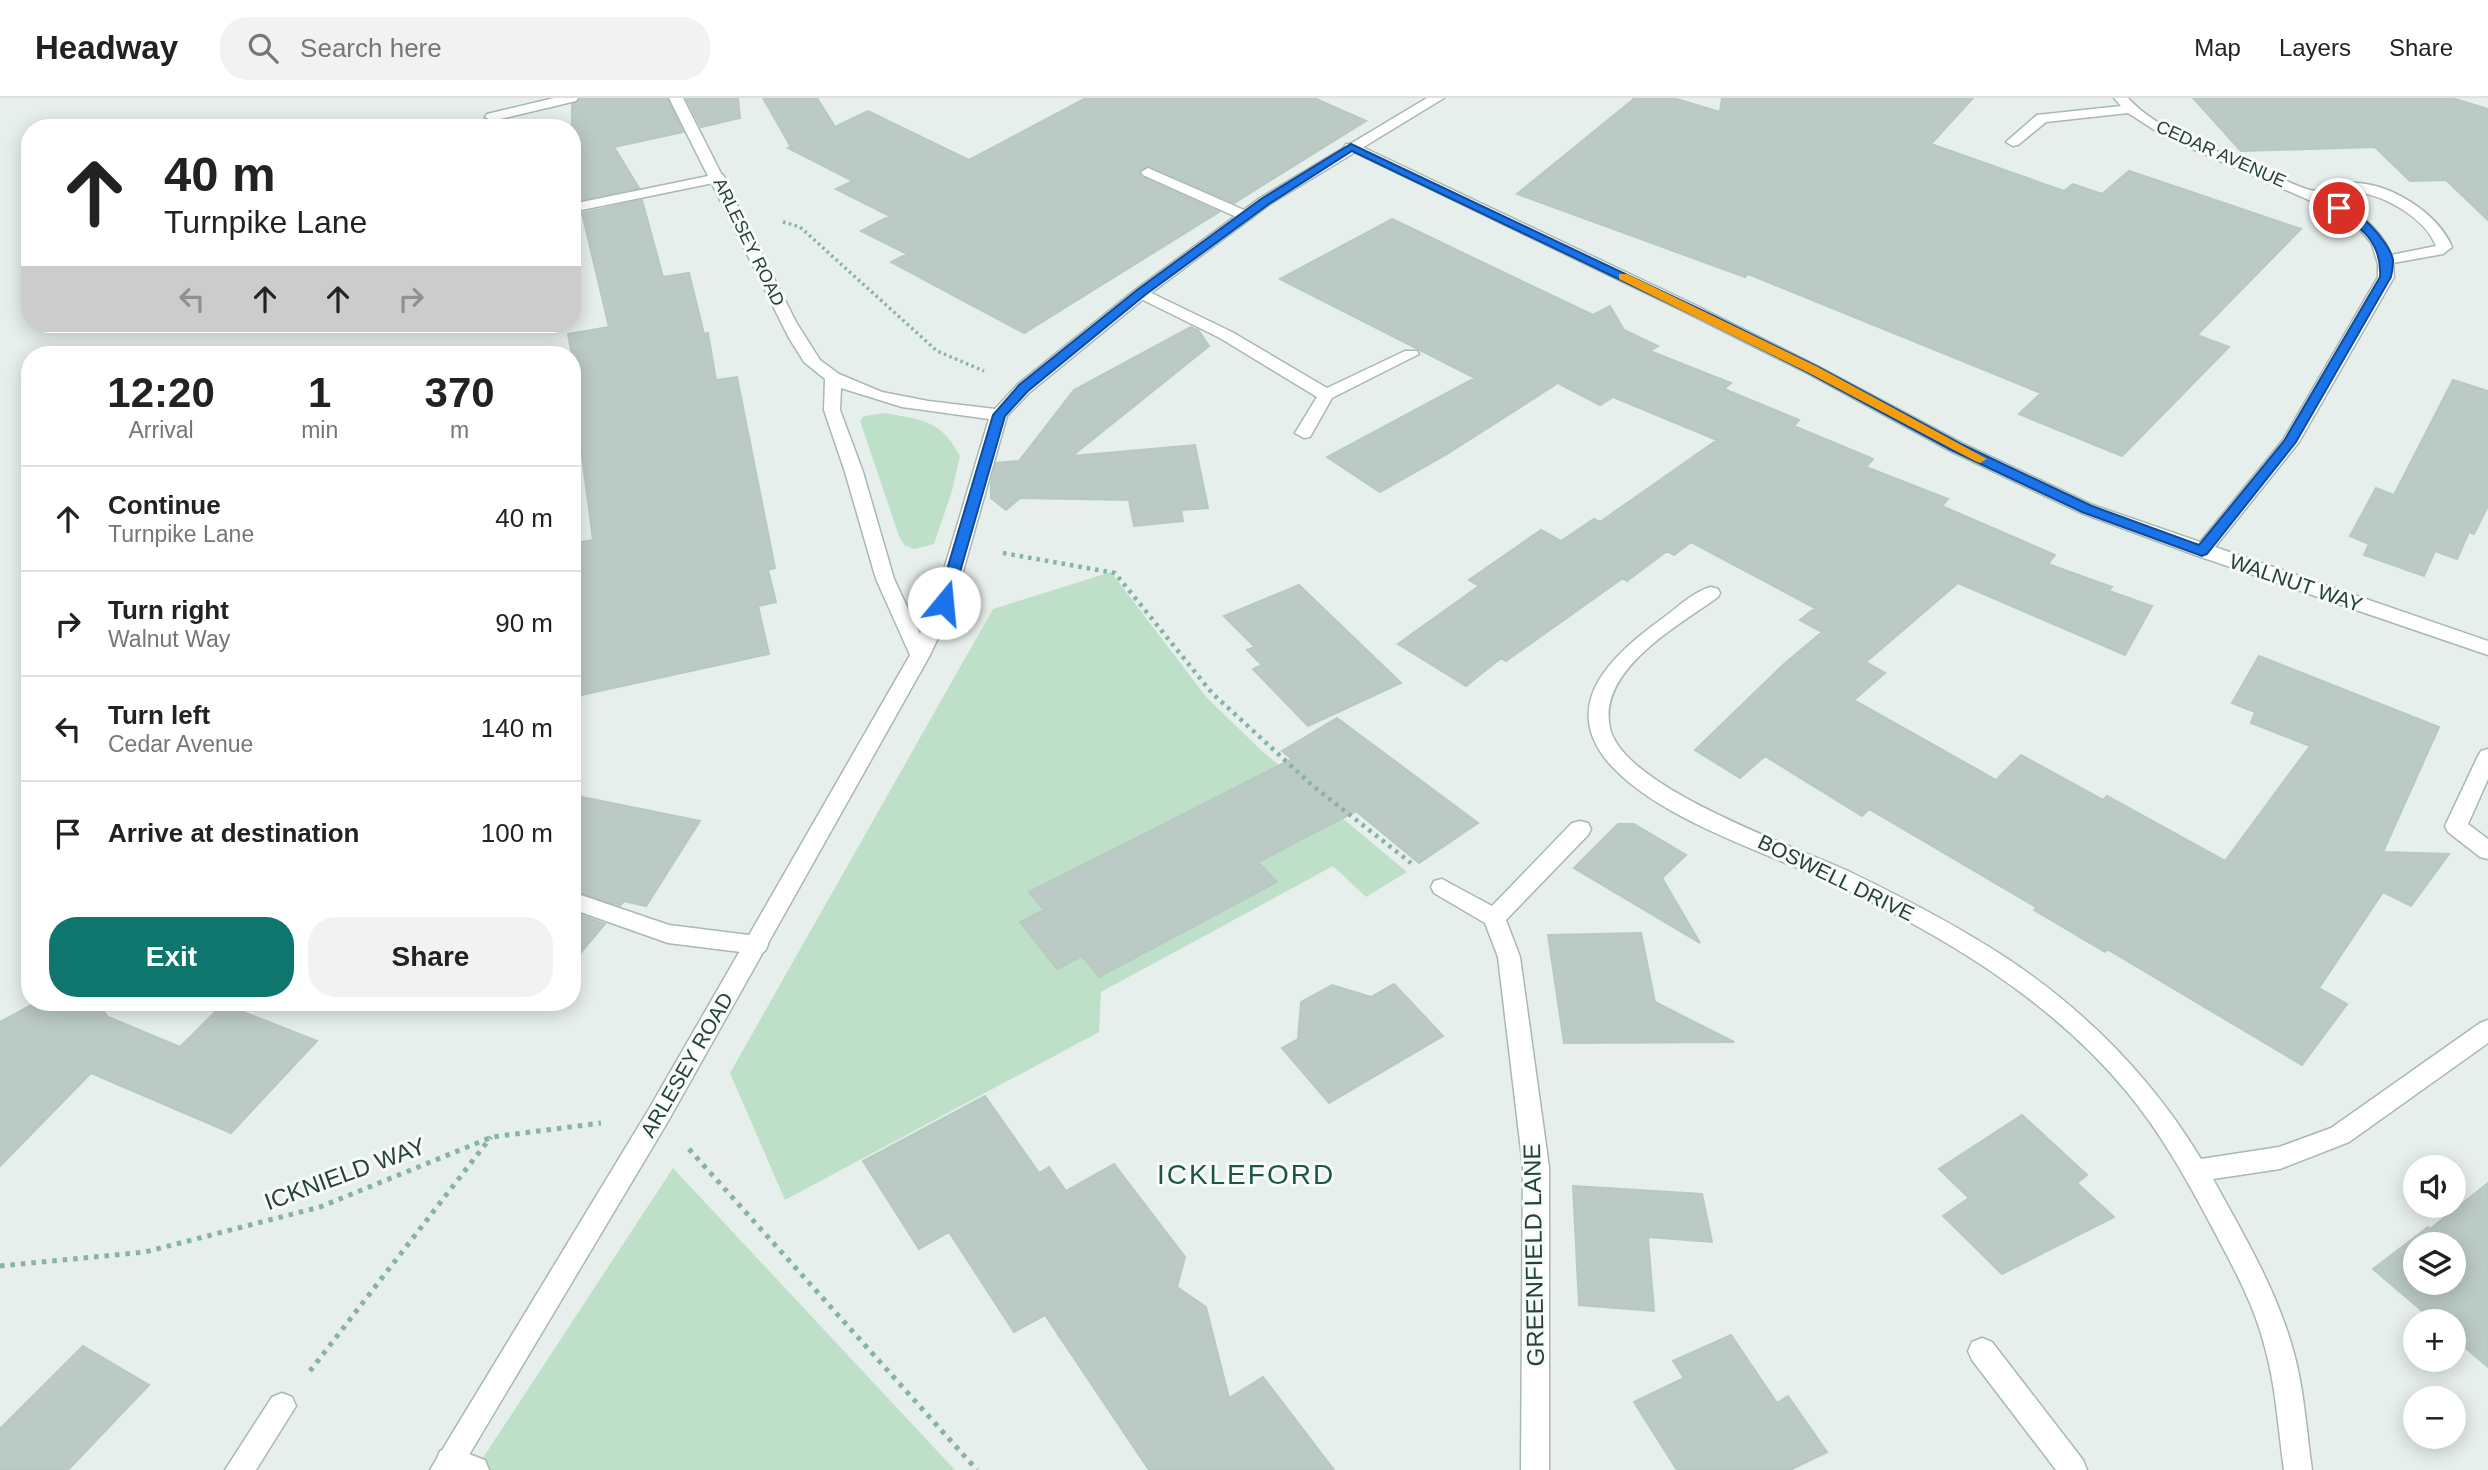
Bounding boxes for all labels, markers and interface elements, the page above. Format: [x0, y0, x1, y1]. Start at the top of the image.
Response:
search box [220, 17, 710, 80]
text: Headway [35, 29, 178, 66]
icon: search [244, 29, 282, 67]
text: Search here [300, 33, 442, 63]
text: Map [2194, 34, 2241, 61]
text: Layers [2279, 34, 2351, 61]
text: Share [2389, 34, 2453, 61]
street label: CEDAR AVENUE [2153, 116, 2289, 192]
icon: ahead [49, 147, 140, 238]
text: 40 m [164, 147, 276, 201]
street label: ARLESEY ROAD [709, 175, 789, 309]
pin [2309, 178, 2369, 238]
icon: arrive [2320, 189, 2358, 227]
text: Turnpike Lane [164, 204, 367, 240]
icon: left [173, 280, 211, 318]
icon: ahead [246, 280, 284, 318]
icon: ahead [319, 280, 357, 318]
icon: right [392, 280, 430, 318]
text: 12:20 [107, 369, 215, 416]
text: 1 [308, 369, 331, 416]
text: 370 [425, 369, 495, 416]
text: Arrival [128, 417, 194, 443]
text: min [301, 417, 338, 443]
text: m [450, 417, 469, 443]
text: Continue [108, 490, 221, 520]
icon: ahead [49, 500, 87, 538]
text: 40 m [495, 503, 553, 533]
text: Turnpike Lane [108, 521, 254, 547]
street label: WALNUT WAY [2227, 549, 2366, 616]
position arrow [907, 566, 981, 640]
text: Turn right [108, 595, 229, 625]
icon: right [49, 605, 87, 643]
text: 90 m [495, 608, 553, 638]
text: Walnut Way [108, 626, 230, 652]
text: Turn left [108, 700, 210, 730]
icon: left [49, 710, 87, 748]
text: 140 m [481, 713, 553, 743]
text: Cedar Avenue [108, 731, 253, 757]
icon: arrive [49, 815, 87, 853]
text: Arrive at destination [108, 818, 359, 848]
text: 100 m [481, 818, 553, 848]
street label: BOSWELL DRIVE [1754, 830, 1918, 925]
button: Exit [49, 917, 294, 997]
button: Share [308, 917, 553, 997]
street label: ARLESEY ROAD [636, 988, 737, 1141]
street label: ICKNIELD WAY [261, 1132, 429, 1215]
street label: GREENFIELD LANE [1518, 1143, 1549, 1367]
map controls [2403, 1155, 2466, 1449]
button: sound [2403, 1155, 2466, 1218]
district label: ICKLEFORD [1157, 1159, 1335, 1190]
button: layers [2403, 1232, 2466, 1295]
button: + [2403, 1309, 2466, 1372]
button: − [2403, 1386, 2466, 1449]

